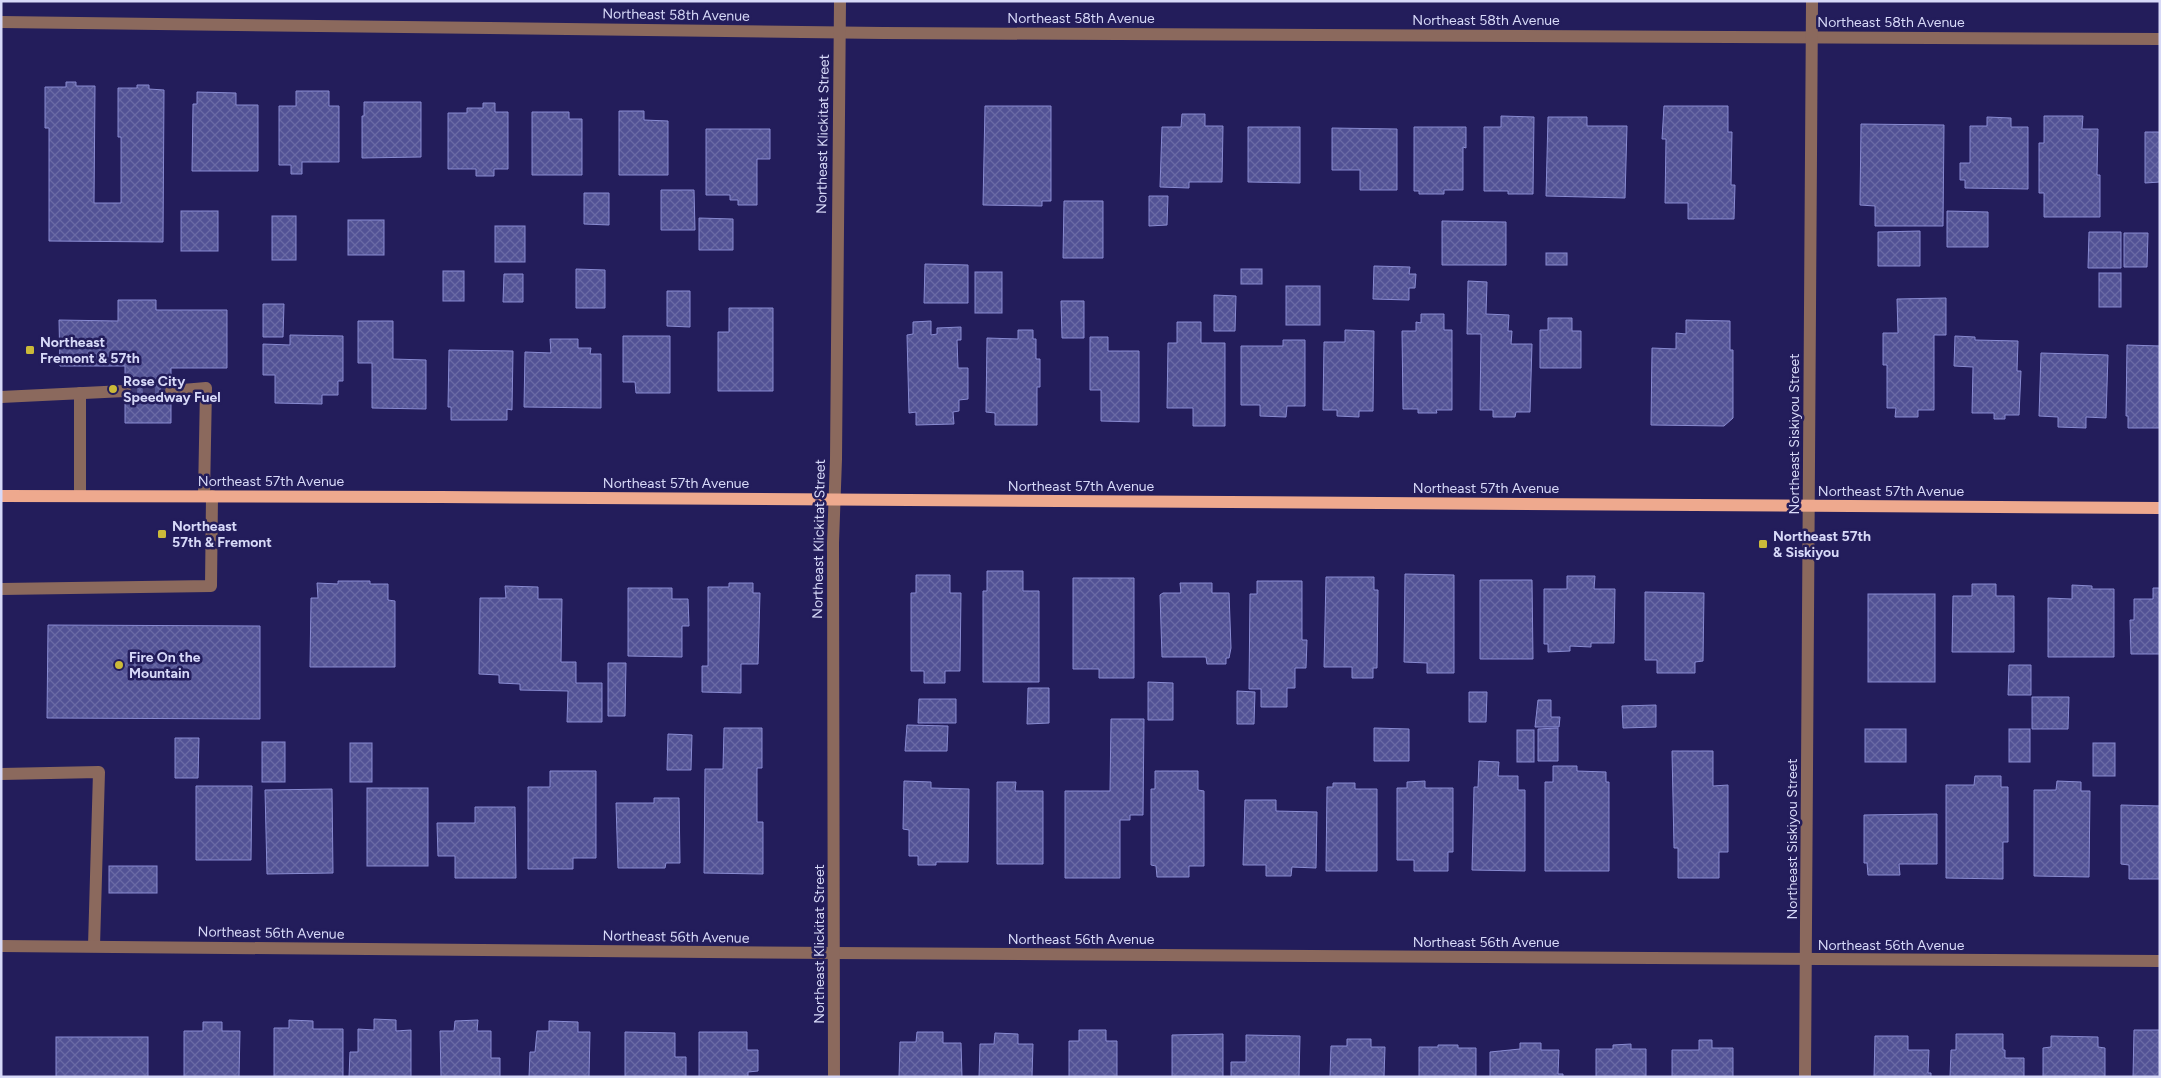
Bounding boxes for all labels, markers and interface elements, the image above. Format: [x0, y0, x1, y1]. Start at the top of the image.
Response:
street label: Northeast 58th Avenue [602, 5, 750, 25]
street label: Northeast 58th Avenue [1007, 10, 1155, 27]
street label: Northeast 58th Avenue [1412, 12, 1560, 29]
street label: Northeast 58th Avenue [1817, 14, 1965, 31]
street label: Northeast Klickitat Street [813, 54, 833, 214]
place label: Northeast Fremont & 57th [40, 334, 140, 367]
marker: Northeast Fremont & 57th [24, 344, 36, 356]
street label: Northeast Siskiyou Street [1786, 353, 1803, 515]
place label: Rose City Speedway Fuel [123, 373, 221, 406]
marker: Rose City Speedway Fuel [107, 383, 119, 395]
street label: Northeast Klickitat Street [809, 459, 829, 619]
street label: Northeast 57th Avenue [198, 473, 345, 490]
street label: Northeast 57th Avenue [603, 475, 750, 492]
street label: Northeast 57th Avenue [1008, 478, 1155, 495]
street label: Northeast 57th Avenue [1413, 480, 1560, 497]
street label: Northeast 57th Avenue [1818, 483, 1965, 500]
place label: Northeast 57th & Fremont [172, 518, 272, 551]
marker: Northeast 57th & Fremont [156, 528, 168, 540]
place label: Northeast 57th & Siskiyou [1773, 528, 1871, 561]
marker: Northeast 57th & Siskiyou [1757, 538, 1769, 550]
place label: Fire On the Mountain [129, 649, 201, 682]
marker: Fire On the Mountain [113, 659, 125, 671]
street label: Northeast Siskiyou Street [1784, 758, 1801, 920]
street label: Northeast Klickitat Street [811, 864, 828, 1024]
street label: Northeast 56th Avenue [197, 923, 345, 943]
street label: Northeast 56th Avenue [602, 927, 750, 947]
street label: Northeast 56th Avenue [1008, 931, 1155, 948]
street label: Northeast 56th Avenue [1413, 934, 1560, 951]
street label: Northeast 56th Avenue [1818, 937, 1965, 954]

